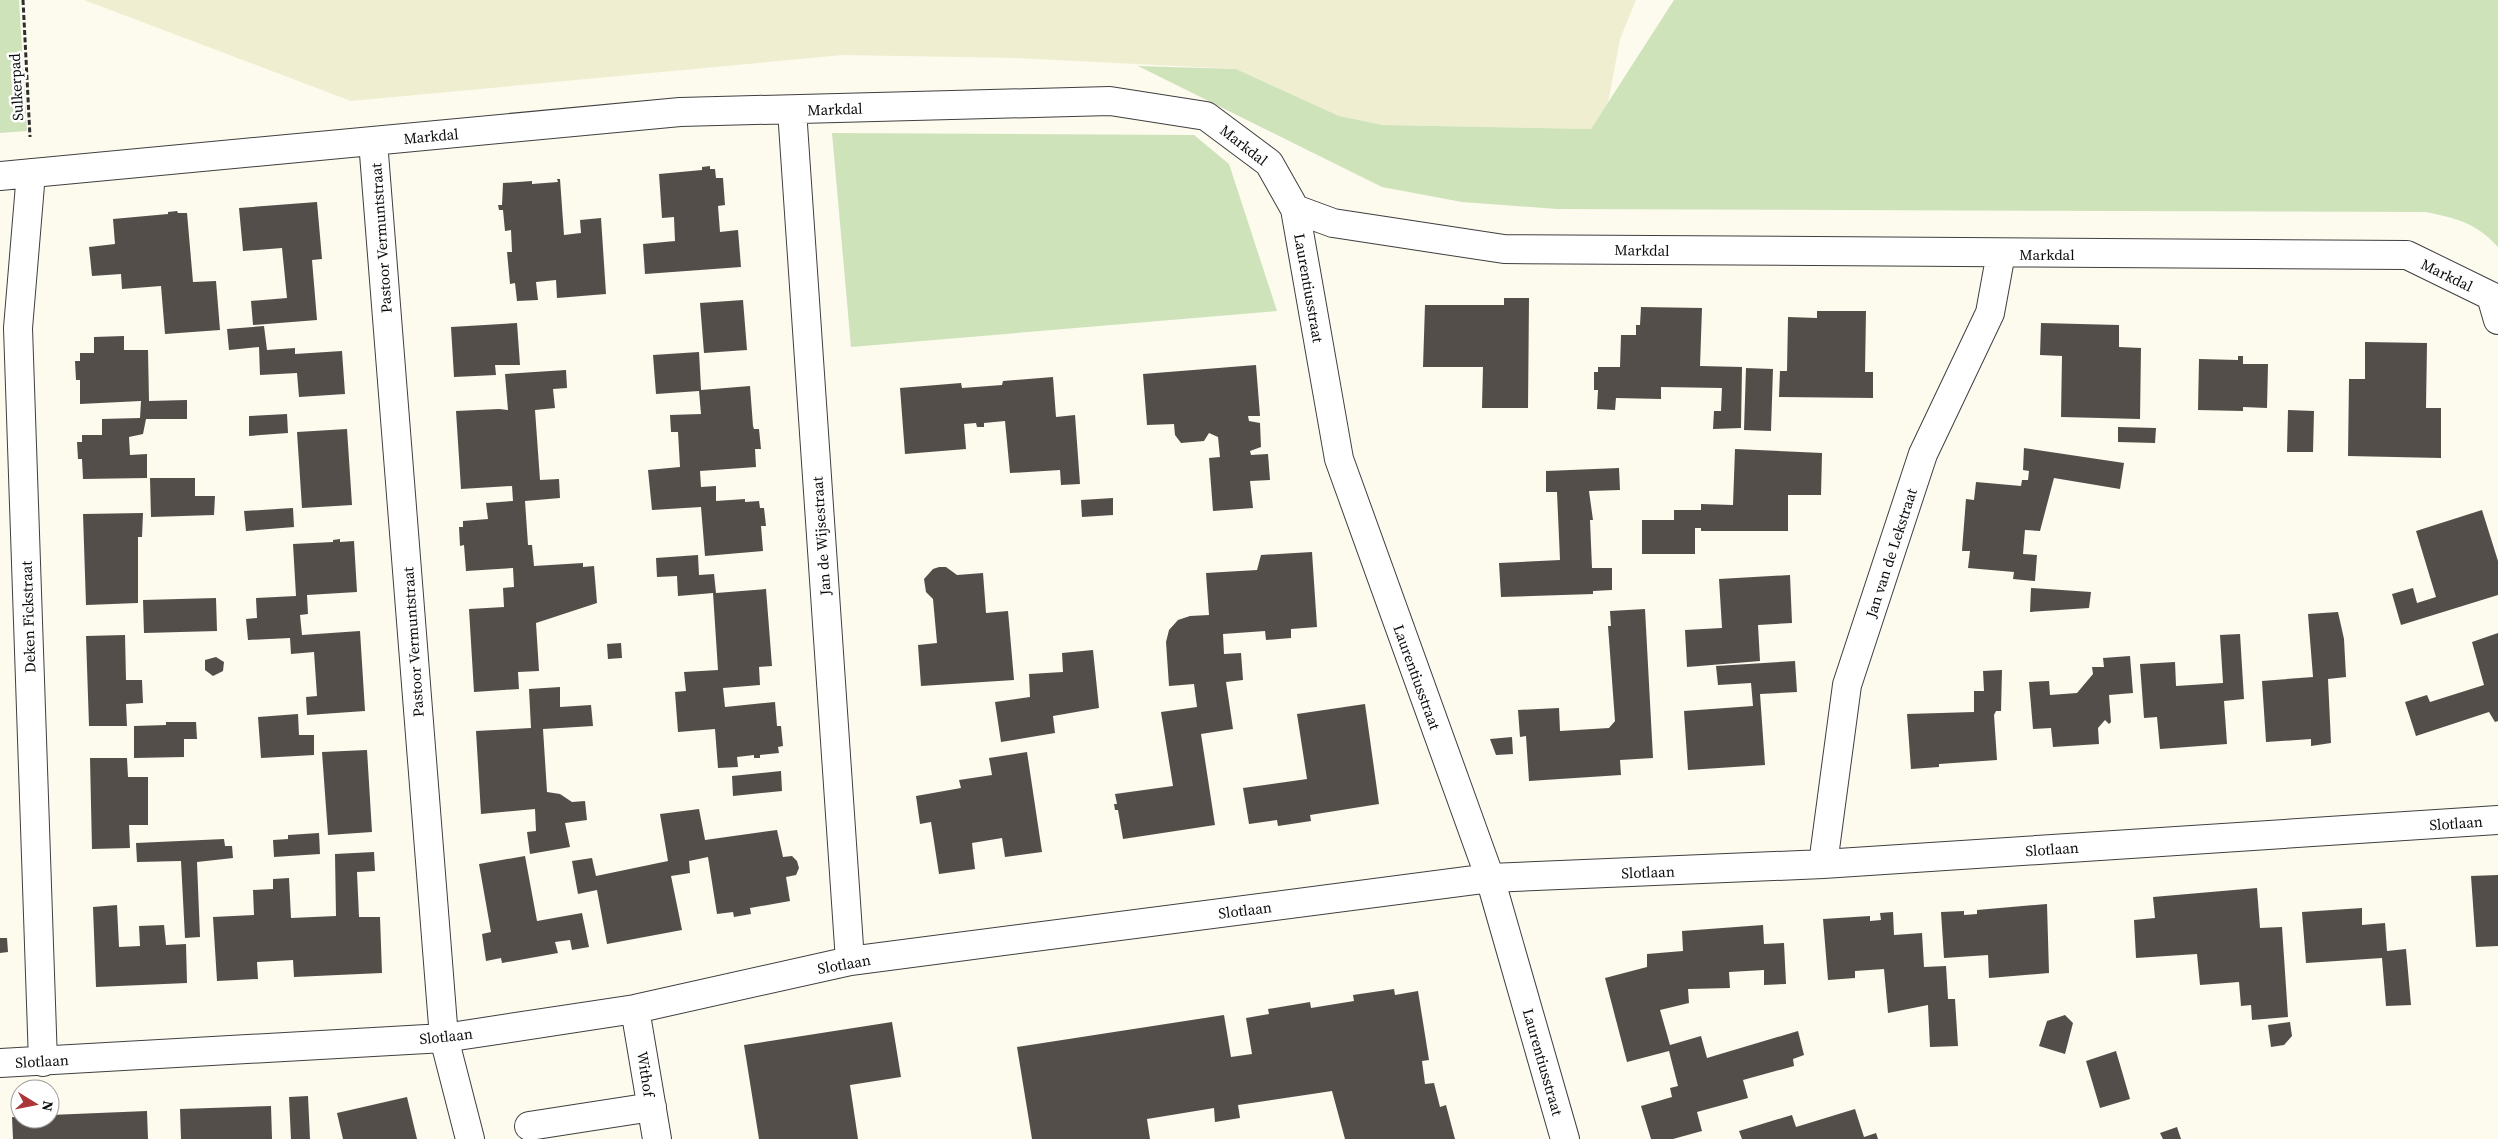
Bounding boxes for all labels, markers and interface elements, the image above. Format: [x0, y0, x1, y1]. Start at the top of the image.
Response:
street label: Sulkerpad [4, 52, 28, 121]
street label: Markdal [807, 98, 864, 120]
street label: Markdal [1216, 120, 1273, 171]
street label: Markdal [403, 123, 460, 149]
street label: Pastoor Vermuntstraat [365, 162, 397, 314]
street label: Laurentiusstraat [1289, 232, 1329, 344]
street label: Markdal [1614, 239, 1670, 261]
street label: Markdal [2019, 244, 2075, 265]
street label: Markdal [2418, 253, 2477, 297]
street label: Jan de Wijsestraat [806, 476, 836, 597]
street label: Jan van de Lekstraat [1860, 486, 1922, 621]
street label: Deken Fickstraat [16, 560, 40, 673]
street label: Pastoor Vermuntstraat [397, 566, 429, 718]
street label: Laurentiusstraat [1388, 621, 1446, 733]
street label: Slotlaan [2429, 811, 2483, 835]
street label: Slotlaan [2025, 837, 2079, 861]
street label: Slotlaan [1621, 861, 1675, 883]
street label: Slotlaan [1217, 896, 1273, 924]
street label: Slotlaan [816, 949, 872, 979]
street label: Laurentiusstraat [1518, 1006, 1568, 1118]
street label: Slotlaan [418, 1023, 474, 1049]
street label: Slotlaan [15, 1049, 69, 1073]
street label: Withof [632, 1050, 660, 1100]
north arrow [10, 1079, 60, 1129]
text: N [37, 1099, 59, 1113]

